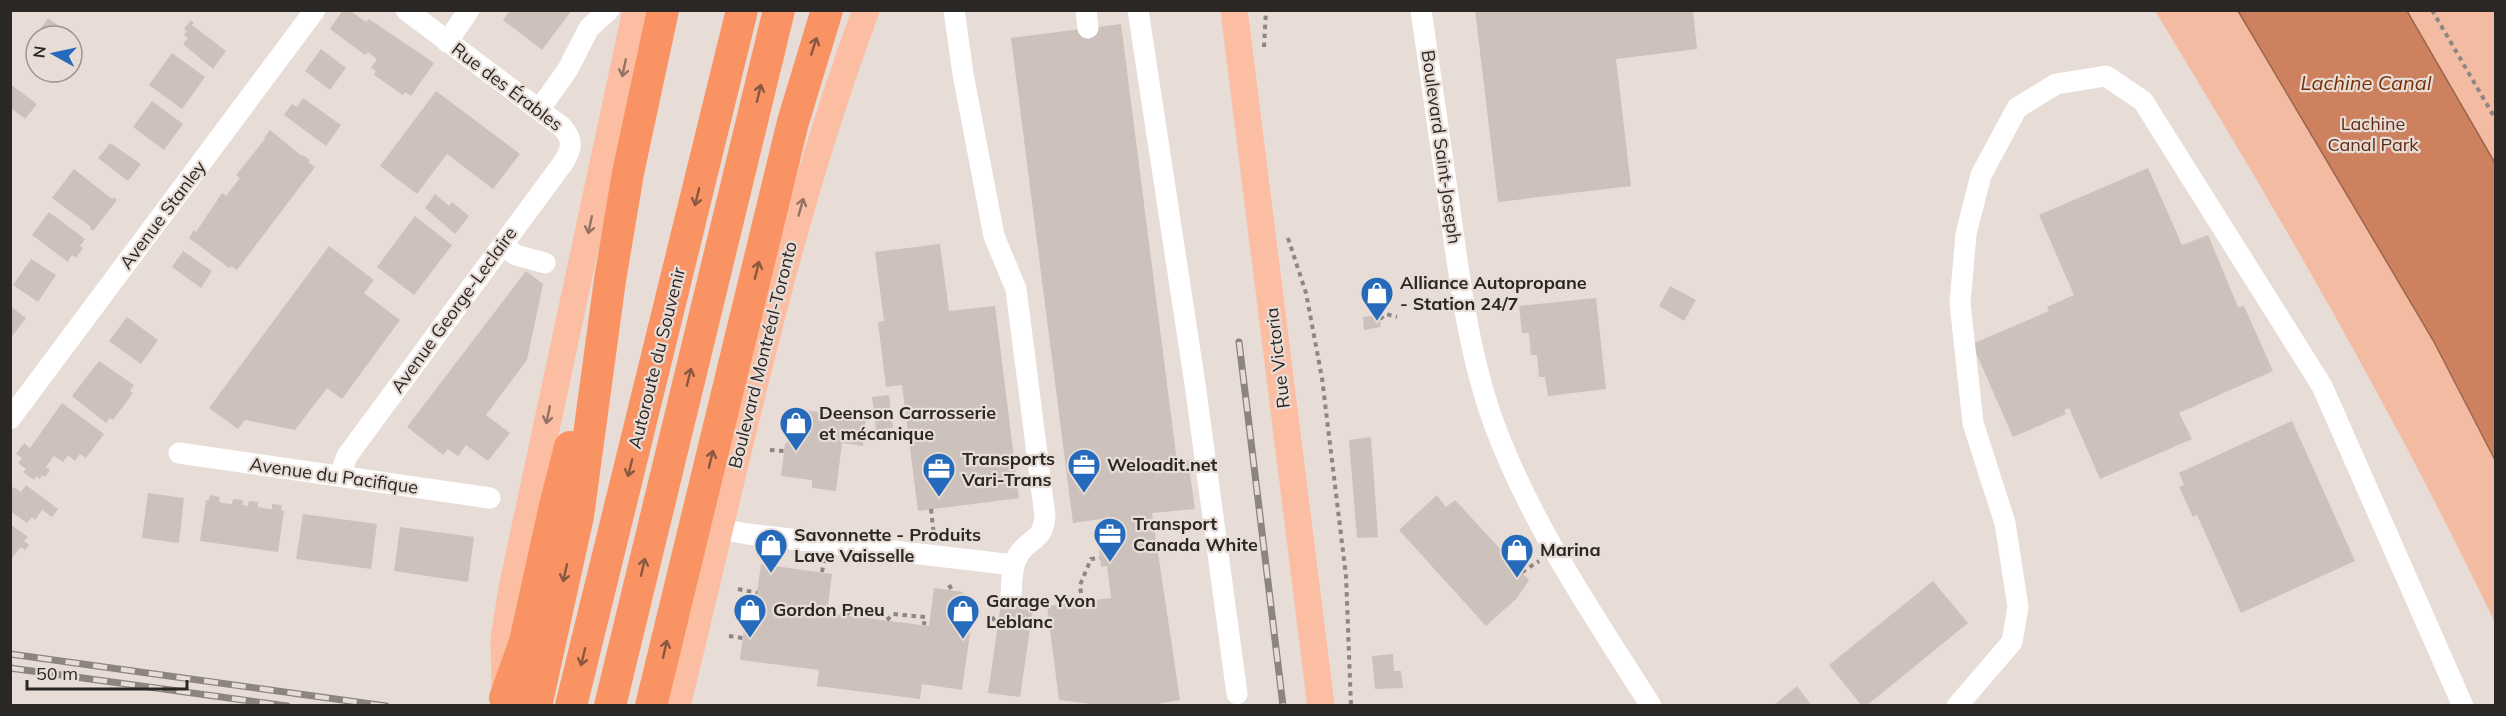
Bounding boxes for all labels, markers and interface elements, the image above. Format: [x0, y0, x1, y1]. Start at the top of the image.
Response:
north arrow [24, 24, 84, 84]
street label: Rue des Érables [447, 37, 567, 136]
one-way arrow [809, 37, 820, 56]
text: N [28, 45, 50, 59]
street label: Boulevard Saint-Joseph [1417, 49, 1466, 245]
one-way arrow [618, 57, 629, 77]
water label: Lachine Canal [2301, 70, 2432, 95]
one-way arrow [753, 83, 765, 102]
park label: Lachine Canal Park [2327, 112, 2419, 156]
street label: Avenue Stanley [114, 156, 211, 273]
one-way arrow [690, 187, 702, 206]
one-way arrow [796, 198, 807, 217]
one-way arrow [583, 215, 595, 234]
street label: Avenue George-Leclaire [386, 222, 522, 397]
street label: Boulevard Montréal-Toronto [723, 239, 802, 471]
one-way arrow [751, 260, 763, 279]
street label: Autoroute du Souvenir [623, 264, 690, 451]
place label: Alliance Autopropane - Station 24/7 [1400, 271, 1587, 315]
shop icon: Alliance Autopropane - Station 24/7 [1359, 275, 1395, 322]
street label: Rue Victoria [1260, 306, 1295, 410]
one-way arrow [683, 368, 695, 387]
place label: Deenson Carrosserie et mécanique [819, 401, 996, 445]
one-way arrow [542, 405, 554, 424]
shop icon: Deenson Carrosserie et mécanique [778, 405, 814, 452]
place label: Transports Vari-Trans [961, 447, 1055, 491]
office icon: Weloadit.net [1066, 447, 1102, 494]
one-way arrow [705, 450, 717, 469]
office icon: Transports Vari-Trans [921, 451, 957, 498]
street label: Avenue du Pacifique [248, 452, 420, 499]
place label: Weloadit.net [1107, 453, 1218, 476]
one-way arrow [623, 458, 635, 477]
place label: Transport Canada White [1133, 512, 1258, 556]
office icon: Transport Canada White [1092, 516, 1128, 563]
place label: Savonnette - Produits Lave Vaisselle [794, 523, 981, 567]
shop icon: Savonnette - Produits Lave Vaisselle [753, 527, 789, 574]
shop icon: Marina [1499, 532, 1535, 579]
place label: Marina [1540, 538, 1601, 561]
one-way arrow [638, 558, 650, 577]
one-way arrow [559, 563, 570, 582]
place label: Garage Yvon Leblanc [986, 589, 1096, 633]
shop icon: Gordon Pneu [732, 592, 768, 639]
shop icon: Garage Yvon Leblanc [945, 593, 981, 640]
place label: Gordon Pneu [773, 598, 885, 621]
one-way arrow [660, 640, 672, 659]
one-way arrow [577, 647, 588, 666]
scale bar [27, 653, 188, 691]
text: 50 m [36, 662, 78, 685]

